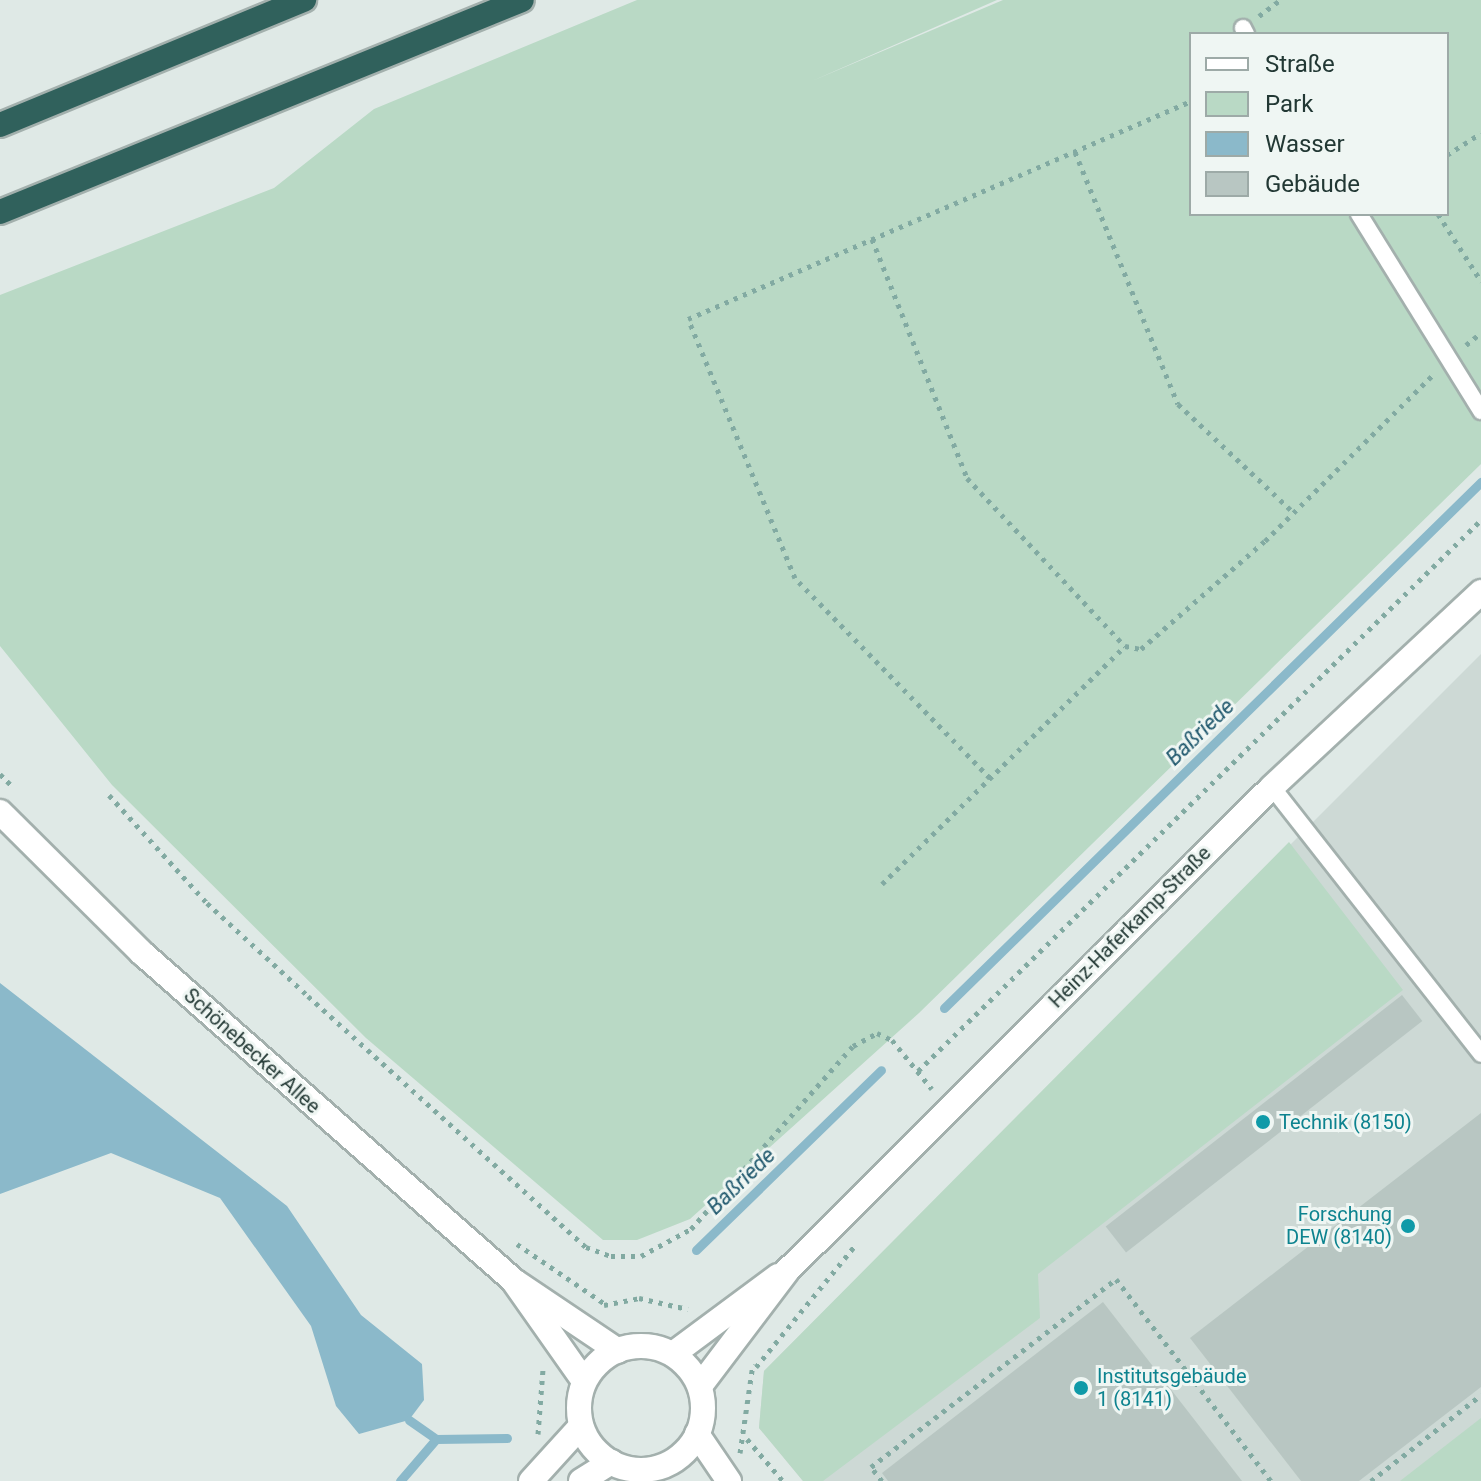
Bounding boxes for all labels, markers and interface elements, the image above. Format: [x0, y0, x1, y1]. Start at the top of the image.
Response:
legend [1189, 32, 1449, 216]
text: Straße [1265, 50, 1335, 78]
text: Park [1265, 90, 1313, 118]
text: Wasser [1265, 130, 1345, 158]
text: Gebäude [1265, 170, 1360, 198]
water label: Baßriede [1160, 693, 1240, 771]
street label: Heinz-Haferkamp-Straße [1044, 841, 1216, 1013]
street label: Schönebecker Allee [179, 984, 325, 1118]
place label: Technik (8150) [1279, 1110, 1412, 1134]
marker: Technik (8150) [1254, 1113, 1272, 1131]
water label: Baßriede [701, 1142, 781, 1220]
place label: Forschung DEW (8140) [1286, 1202, 1392, 1249]
marker: Forschung DEW (8140) [1399, 1217, 1417, 1235]
place label: Institutsgebäude 1 (8141) [1097, 1364, 1247, 1411]
marker: Institutsgebäude 1 (8141) [1072, 1379, 1090, 1397]

